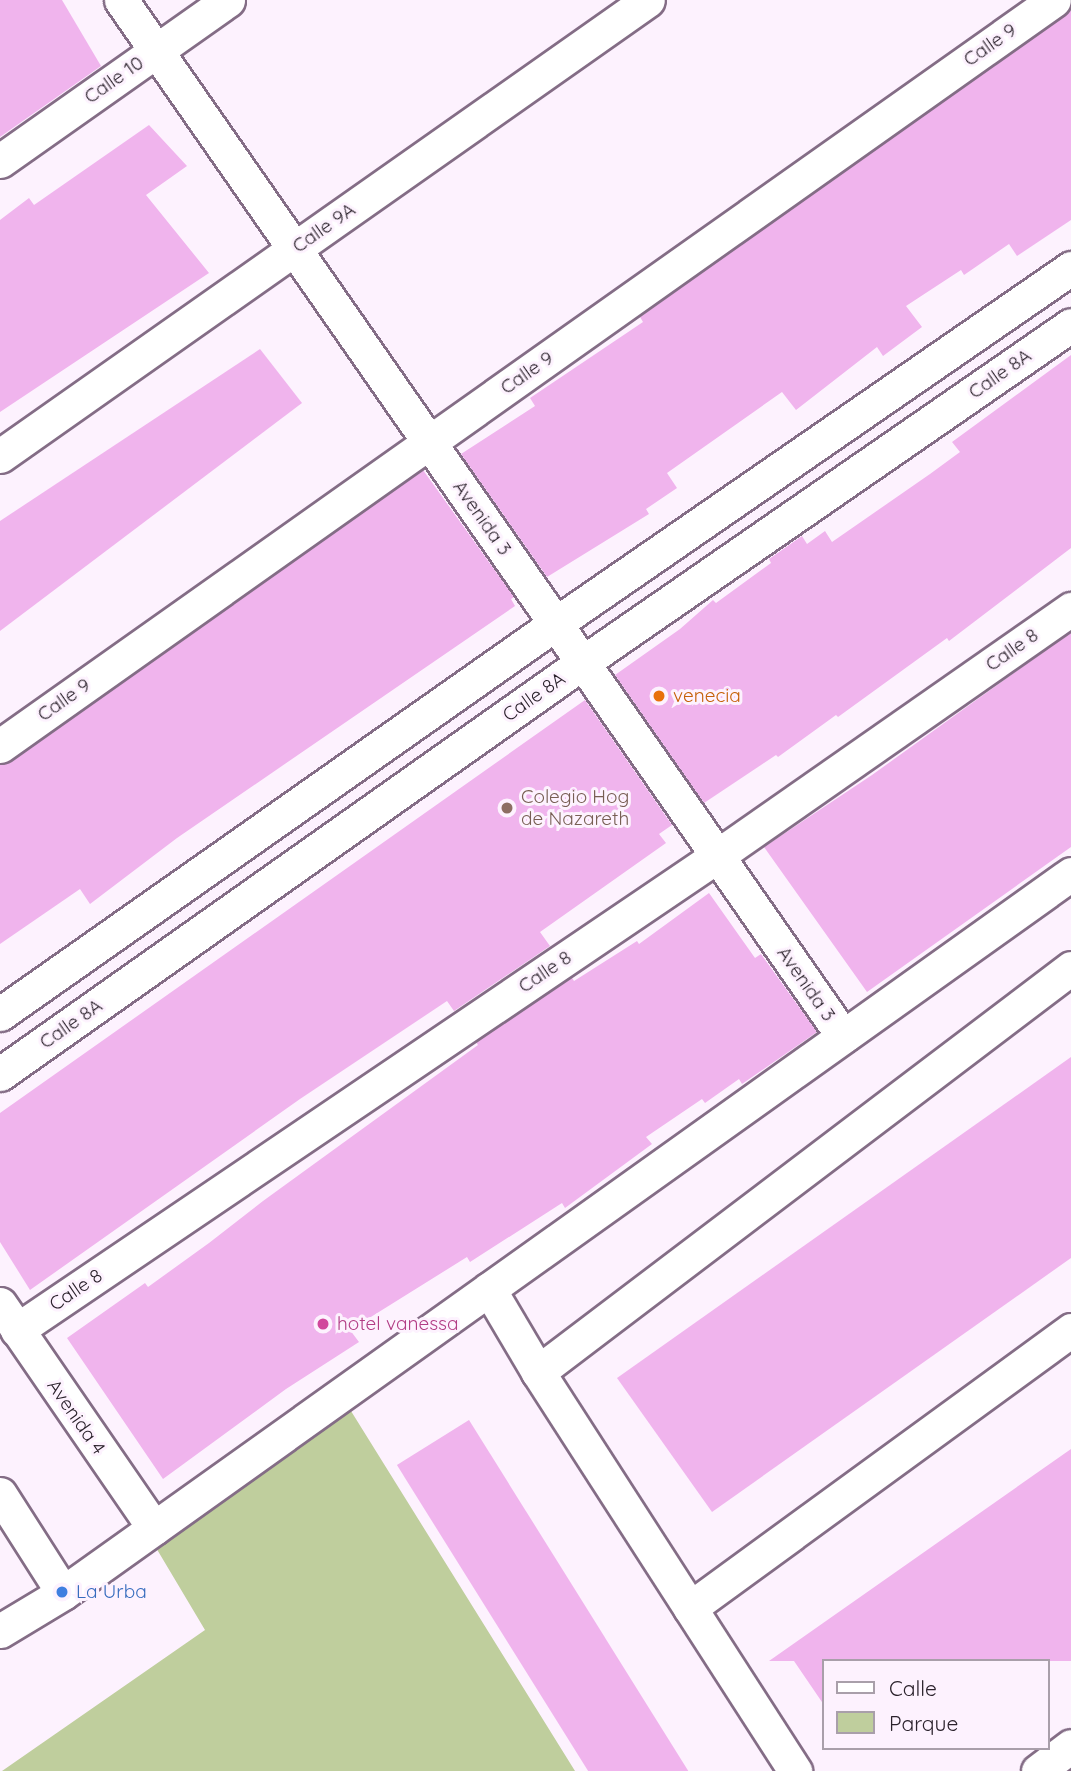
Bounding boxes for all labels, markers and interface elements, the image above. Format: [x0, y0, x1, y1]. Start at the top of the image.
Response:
street label: Calle 9 [959, 19, 1021, 71]
street label: Calle 10 [80, 52, 148, 108]
street label: Calle 9A [288, 198, 360, 258]
street label: Calle 8A [964, 344, 1036, 404]
street label: Calle 9 [496, 347, 558, 399]
street label: Avenida 3 [448, 476, 516, 560]
street label: Calle 8 [981, 624, 1043, 676]
street label: Calle 8A [498, 667, 570, 727]
street label: Calle 9 [33, 674, 95, 726]
place label: venecia [673, 685, 741, 707]
marker: venecia [651, 688, 667, 704]
place label: Colegio Hog de Nazareth [521, 786, 629, 830]
marker: Colegio Hog de Nazareth [499, 800, 515, 816]
street label: Avenida 3 [772, 942, 840, 1026]
street label: Calle 8 [514, 946, 576, 998]
street label: Calle 8A [35, 994, 107, 1054]
street label: Calle 8 [45, 1264, 107, 1316]
place label: hotel vanessa [337, 1313, 459, 1335]
marker: hotel vanessa [315, 1316, 331, 1332]
street label: Avenida 4 [42, 1375, 110, 1459]
place label: La Urba [76, 1581, 147, 1603]
marker: La Urba [54, 1584, 70, 1600]
legend [822, 1659, 1050, 1750]
text: Calle [889, 1675, 937, 1701]
text: Parque [889, 1710, 958, 1736]

